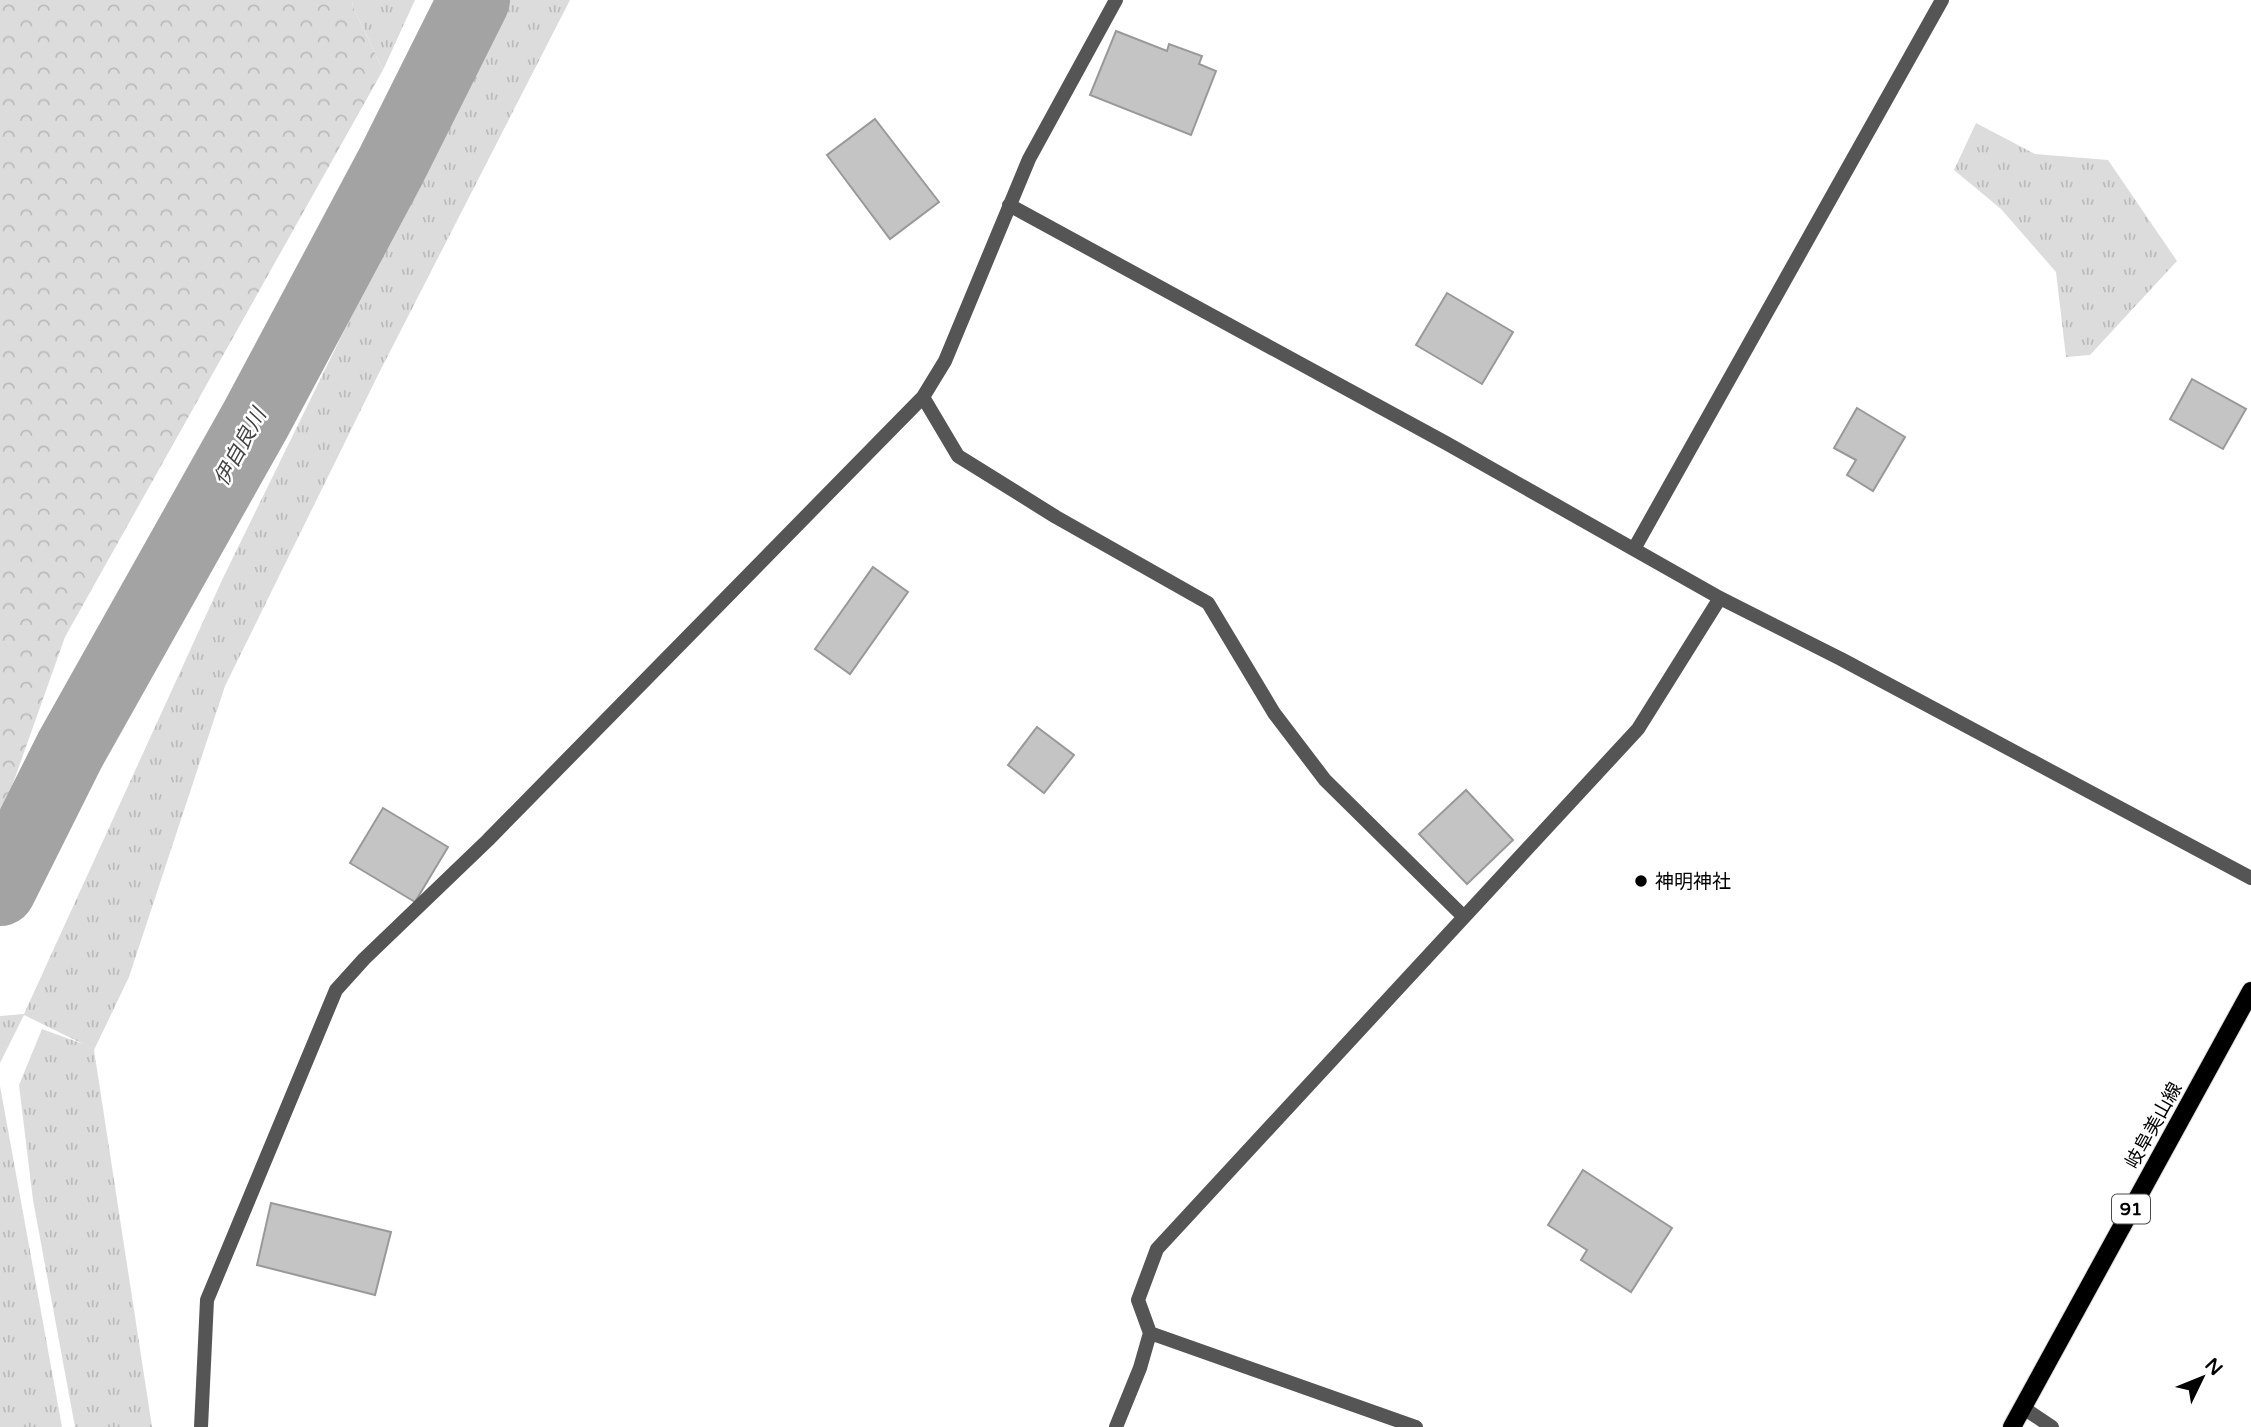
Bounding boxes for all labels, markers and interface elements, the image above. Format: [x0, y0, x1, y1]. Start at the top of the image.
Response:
water label: 伊自良川 [209, 403, 273, 490]
place label: 神明神社 [1655, 871, 1731, 893]
marker: 神明神社 [1633, 873, 1649, 889]
street label: 岐阜美山線 [2121, 1079, 2187, 1172]
road number: 91 [2112, 1194, 2150, 1224]
north arrow [2167, 1343, 2237, 1413]
text: N [2200, 1354, 2227, 1380]

